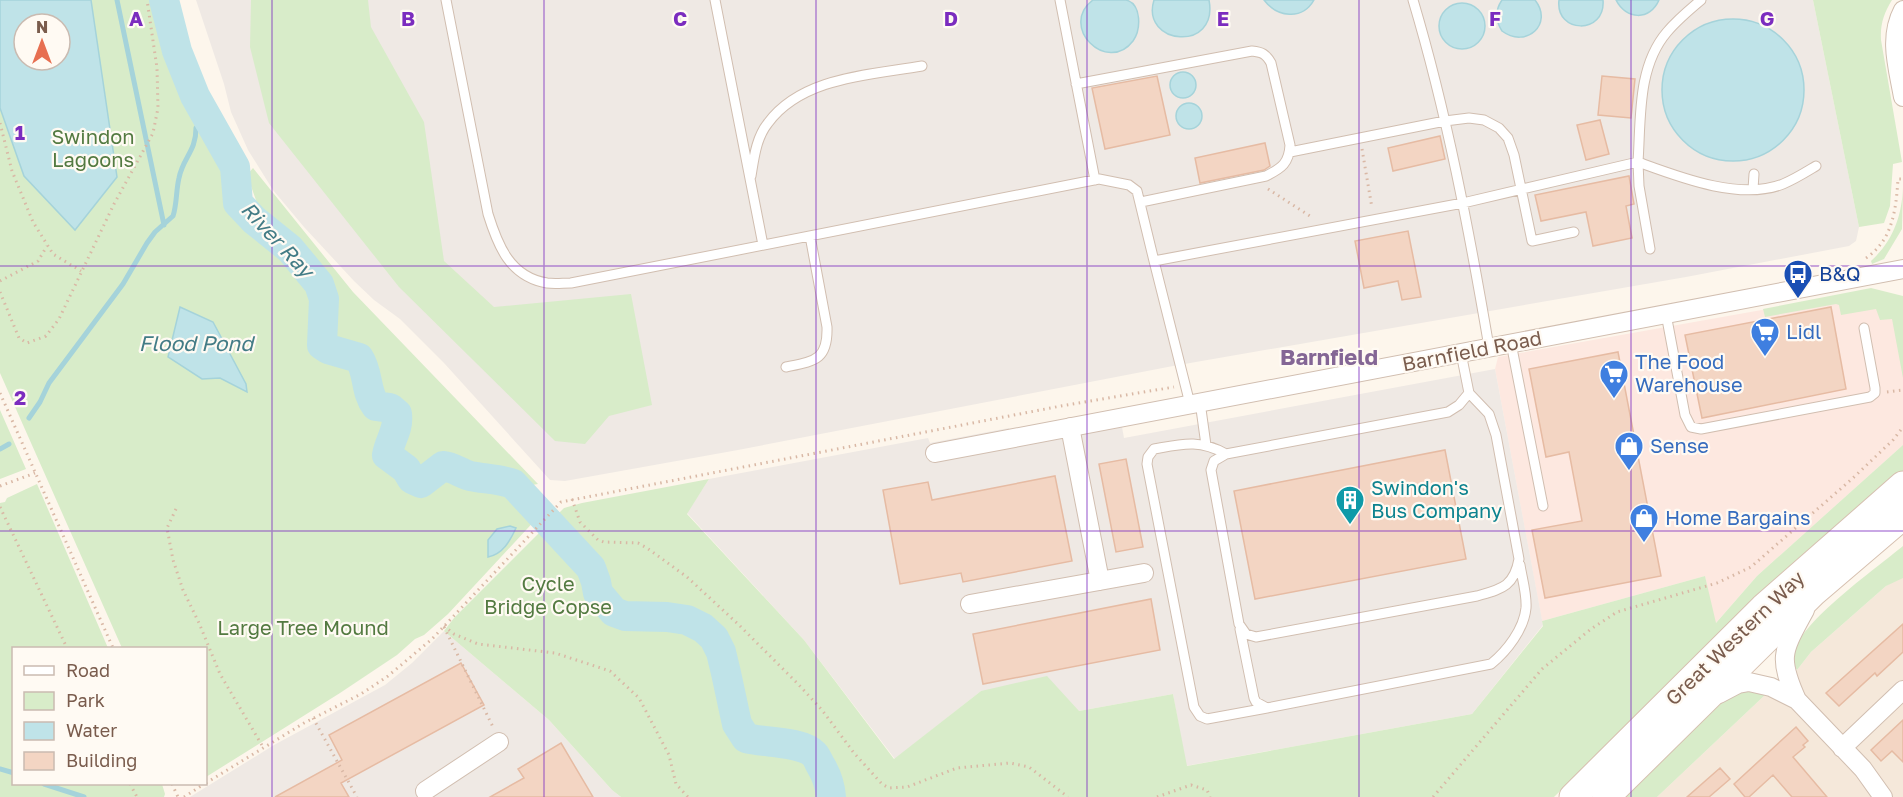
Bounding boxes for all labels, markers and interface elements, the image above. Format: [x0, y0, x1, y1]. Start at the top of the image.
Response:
text: A [129, 6, 143, 30]
text: B [401, 6, 415, 30]
text: C [673, 6, 687, 30]
text: D [944, 6, 958, 30]
text: E [1217, 6, 1229, 30]
text: F [1489, 6, 1501, 30]
text: G [1760, 6, 1774, 30]
north arrow [12, 12, 72, 72]
text: N [36, 17, 48, 37]
text: 1 [15, 120, 25, 144]
park label: Swindon Lagoons [51, 124, 135, 171]
water label: River Ray [236, 196, 322, 285]
bus stop icon: B&Q [1782, 258, 1814, 300]
place label: B&Q [1819, 261, 1861, 285]
supermarket icon: Lidl [1749, 316, 1781, 358]
place label: Lidl [1786, 319, 1821, 343]
street label: Barnfield Road [1400, 325, 1544, 375]
water label: Flood Pond [139, 330, 255, 356]
district label: Barnfield [1280, 343, 1378, 370]
place label: The Food Warehouse [1635, 349, 1743, 396]
supermarket icon: The Food Warehouse [1598, 358, 1630, 400]
text: 2 [14, 385, 26, 409]
shop icon: Sense [1613, 430, 1645, 472]
place label: Sense [1650, 433, 1709, 457]
place label: Swindon's Bus Company [1371, 475, 1502, 522]
building icon: Swindon's Bus Company [1334, 484, 1366, 526]
shop icon: Home Bargains [1628, 502, 1660, 544]
place label: Home Bargains [1665, 505, 1811, 529]
street label: Great Western Way [1660, 565, 1809, 710]
park label: Cycle Bridge Copse [484, 571, 612, 618]
park label: Large Tree Mound [217, 615, 389, 639]
legend [12, 647, 207, 785]
text: Road [66, 659, 110, 681]
text: Park [66, 689, 105, 711]
text: Water [66, 719, 117, 741]
text: Building [66, 749, 137, 771]

